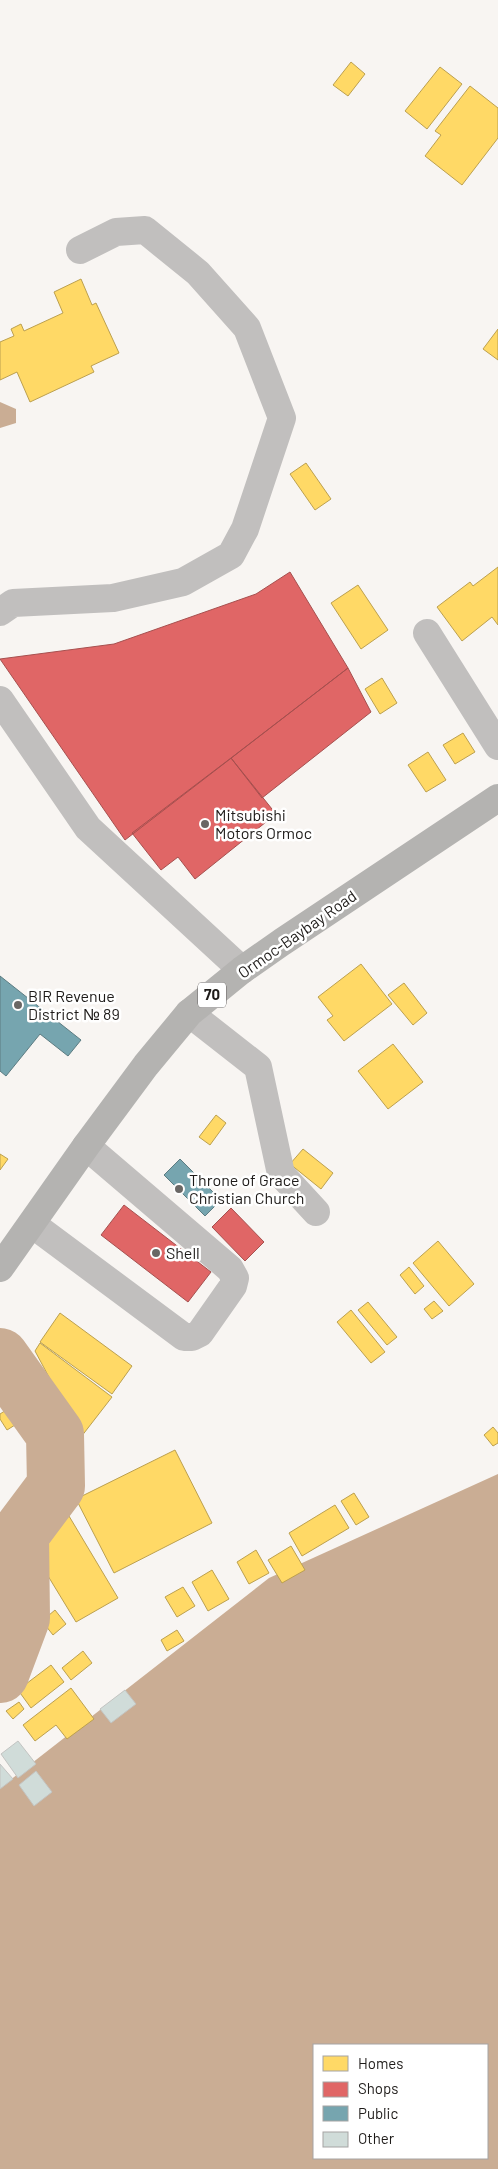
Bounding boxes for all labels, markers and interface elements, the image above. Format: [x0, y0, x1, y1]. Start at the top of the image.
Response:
place label: Mitsubishi Motors Ormoc [215, 805, 312, 842]
marker: Mitsubishi Motors Ormoc [199, 818, 211, 830]
street label: Ormoc-Baybay Road [234, 886, 360, 982]
road number: 70 [198, 982, 226, 1008]
place label: BIR Revenue District № 89 [28, 986, 120, 1023]
marker: BIR Revenue District № 89 [12, 999, 24, 1011]
place label: Throne of Grace Christian Church [189, 1170, 304, 1207]
marker: Throne of Grace Christian Church [173, 1183, 185, 1195]
place label: Shell [166, 1243, 200, 1262]
marker: Shell [150, 1247, 162, 1259]
legend [313, 2044, 488, 2159]
text: Homes [358, 2054, 403, 2072]
text: Shops [358, 2079, 398, 2097]
text: Public [358, 2104, 398, 2122]
text: Other [358, 2129, 395, 2147]

